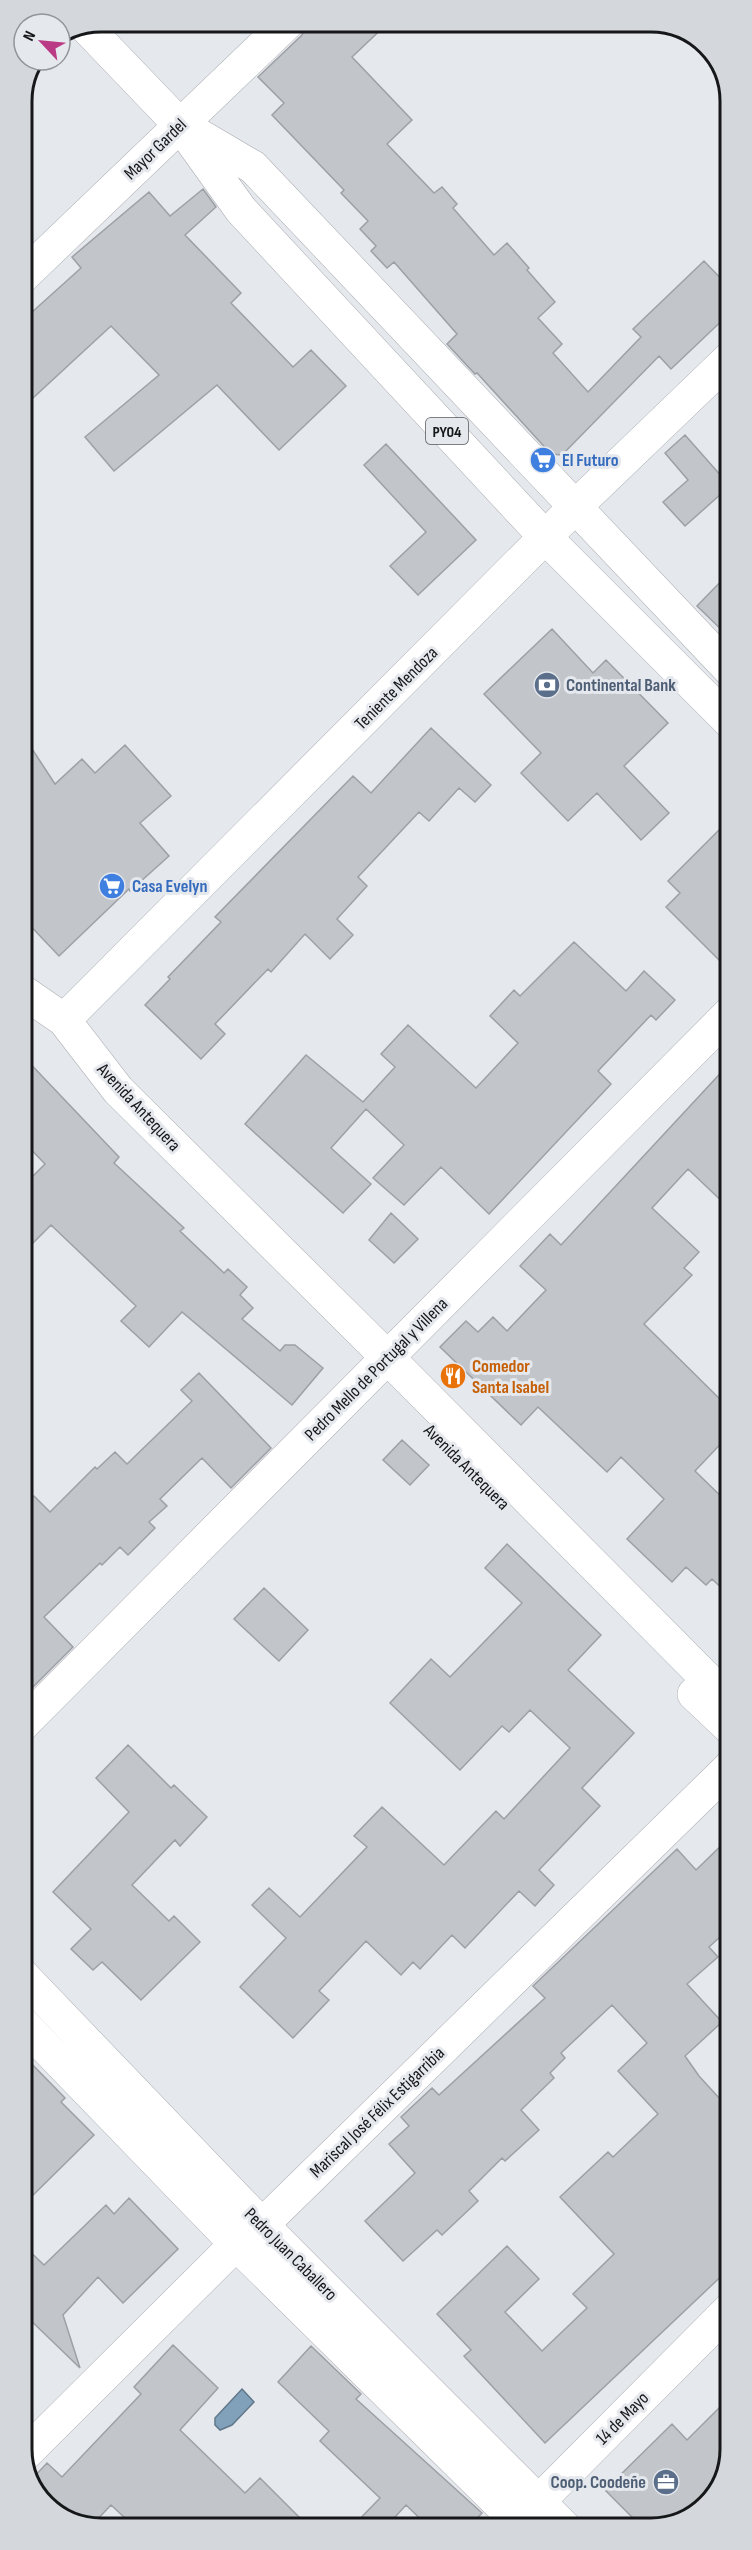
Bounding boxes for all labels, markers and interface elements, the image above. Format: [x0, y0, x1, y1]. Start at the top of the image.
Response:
north arrow [12, 12, 72, 72]
text: N [19, 28, 40, 44]
street label: Mayor Gardel [120, 115, 191, 184]
road number: PY04 [426, 418, 468, 444]
supermarket icon: El Futuro [528, 445, 558, 475]
place label: El Futuro [562, 450, 619, 471]
street label: Teniente Mendoza [350, 642, 442, 734]
bank icon: Continental Bank [532, 670, 562, 700]
place label: Continental Bank [566, 675, 676, 696]
supermarket icon: Casa Evelyn [97, 871, 127, 901]
place label: Casa Evelyn [132, 876, 208, 897]
street label: Avenida Antequera [92, 1058, 185, 1156]
street label: Pedro Mello de Portugal y Villena [301, 1293, 452, 1445]
place label: Comedor Santa Isabel [472, 1356, 549, 1398]
restaurant icon: Comedor Santa Isabel [438, 1361, 468, 1391]
street label: Avenida Antequera [419, 1419, 514, 1515]
street label: Mariscal José Félix Estigarribia [306, 2043, 449, 2182]
street label: Pedro Juan Caballero [240, 2204, 341, 2305]
street label: 14 de Mayo [592, 2388, 653, 2449]
office icon: Coop. Coodeñe [651, 2467, 681, 2497]
place label: Coop. Coodeñe [551, 2472, 646, 2493]

